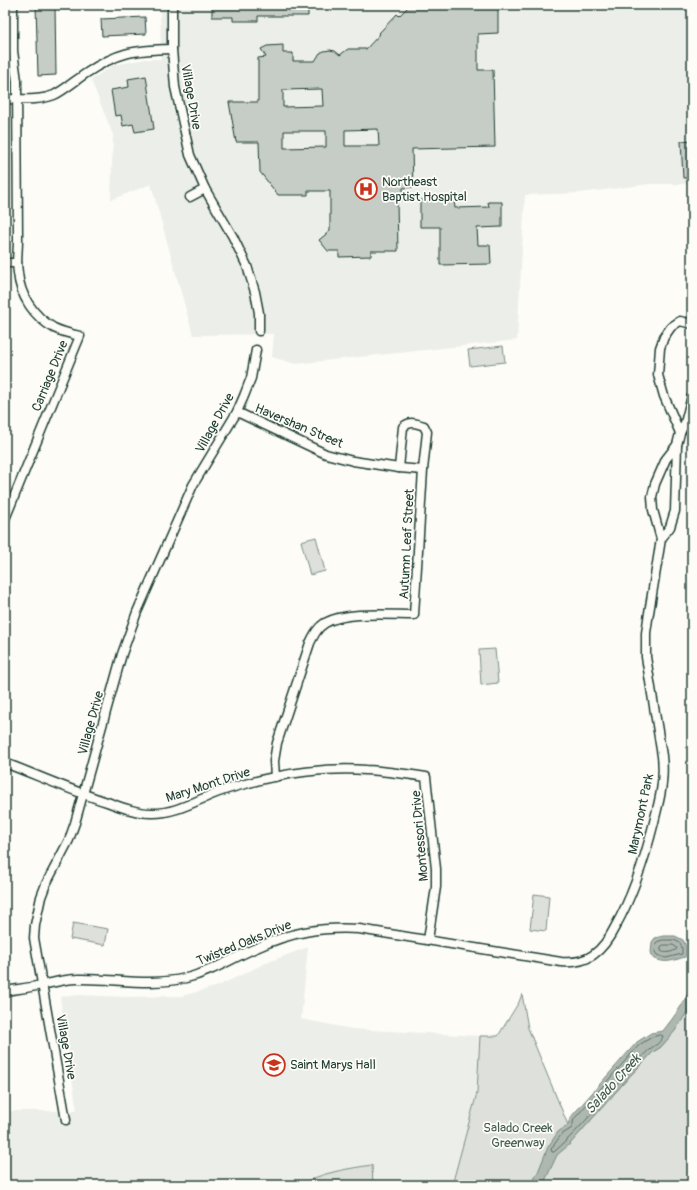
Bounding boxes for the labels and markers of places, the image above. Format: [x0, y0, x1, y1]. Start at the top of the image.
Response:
place label: Northeast Baptist Hospital [382, 174, 467, 205]
hospital icon: Northeast Baptist Hospital [353, 176, 379, 202]
school or university icon: Saint Marys Hall [261, 1052, 287, 1078]
place label: Saint Marys Hall [290, 1057, 376, 1073]

